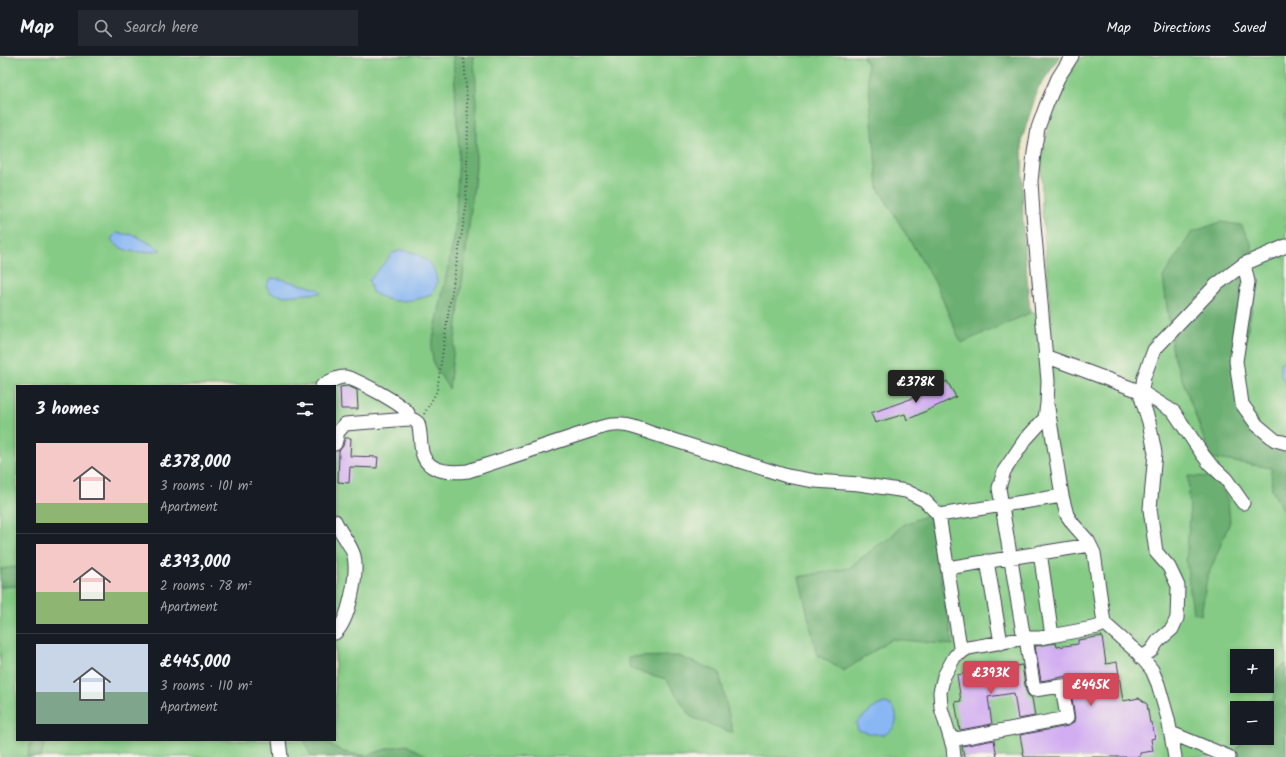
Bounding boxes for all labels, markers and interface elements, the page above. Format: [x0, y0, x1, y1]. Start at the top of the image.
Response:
search box [78, 10, 358, 46]
text: Map [20, 13, 54, 43]
text: Search here [124, 16, 198, 40]
icon: search [92, 17, 114, 39]
text: Map [1106, 17, 1131, 39]
text: Directions [1153, 17, 1211, 39]
text: Saved [1233, 17, 1266, 39]
pin: £378K [888, 370, 944, 404]
text: £378K [897, 372, 935, 393]
text: 3 homes [36, 396, 99, 423]
icon: filters [294, 398, 316, 420]
text: £378,000 [160, 449, 230, 476]
icon: home [68, 459, 116, 507]
text: 3 rooms · 101 m² [160, 476, 252, 497]
text: Apartment [160, 497, 218, 518]
text: £393,000 [160, 549, 230, 576]
icon: home [68, 560, 116, 608]
text: 2 rooms · 78 m² [160, 576, 252, 597]
text: Apartment [160, 597, 218, 618]
text: £445,000 [160, 649, 230, 676]
map controls [1230, 649, 1274, 745]
button: + [1230, 649, 1274, 693]
icon: home [68, 660, 116, 708]
pin: £393K [963, 661, 1019, 695]
text: £393K [972, 663, 1010, 684]
pin: £445K [1063, 673, 1119, 707]
text: £445K [1072, 675, 1110, 696]
text: 3 rooms · 110 m² [160, 676, 252, 697]
text: Apartment [160, 697, 218, 718]
button: − [1230, 701, 1274, 745]

